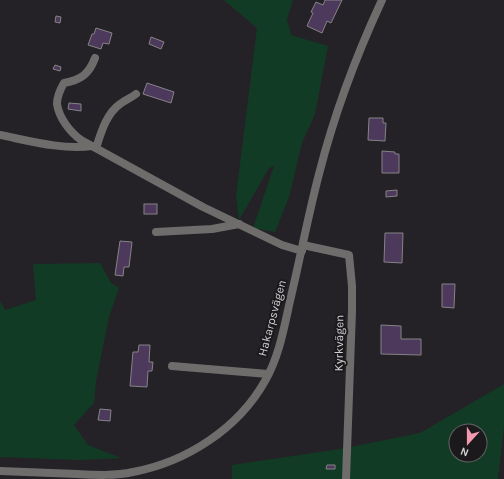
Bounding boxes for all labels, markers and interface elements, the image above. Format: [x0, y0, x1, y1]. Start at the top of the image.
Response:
street label: Hakarpsvägen [255, 278, 289, 358]
street label: Kyrkvägen [332, 314, 346, 372]
north arrow [448, 423, 488, 463]
text: N [459, 444, 471, 459]

